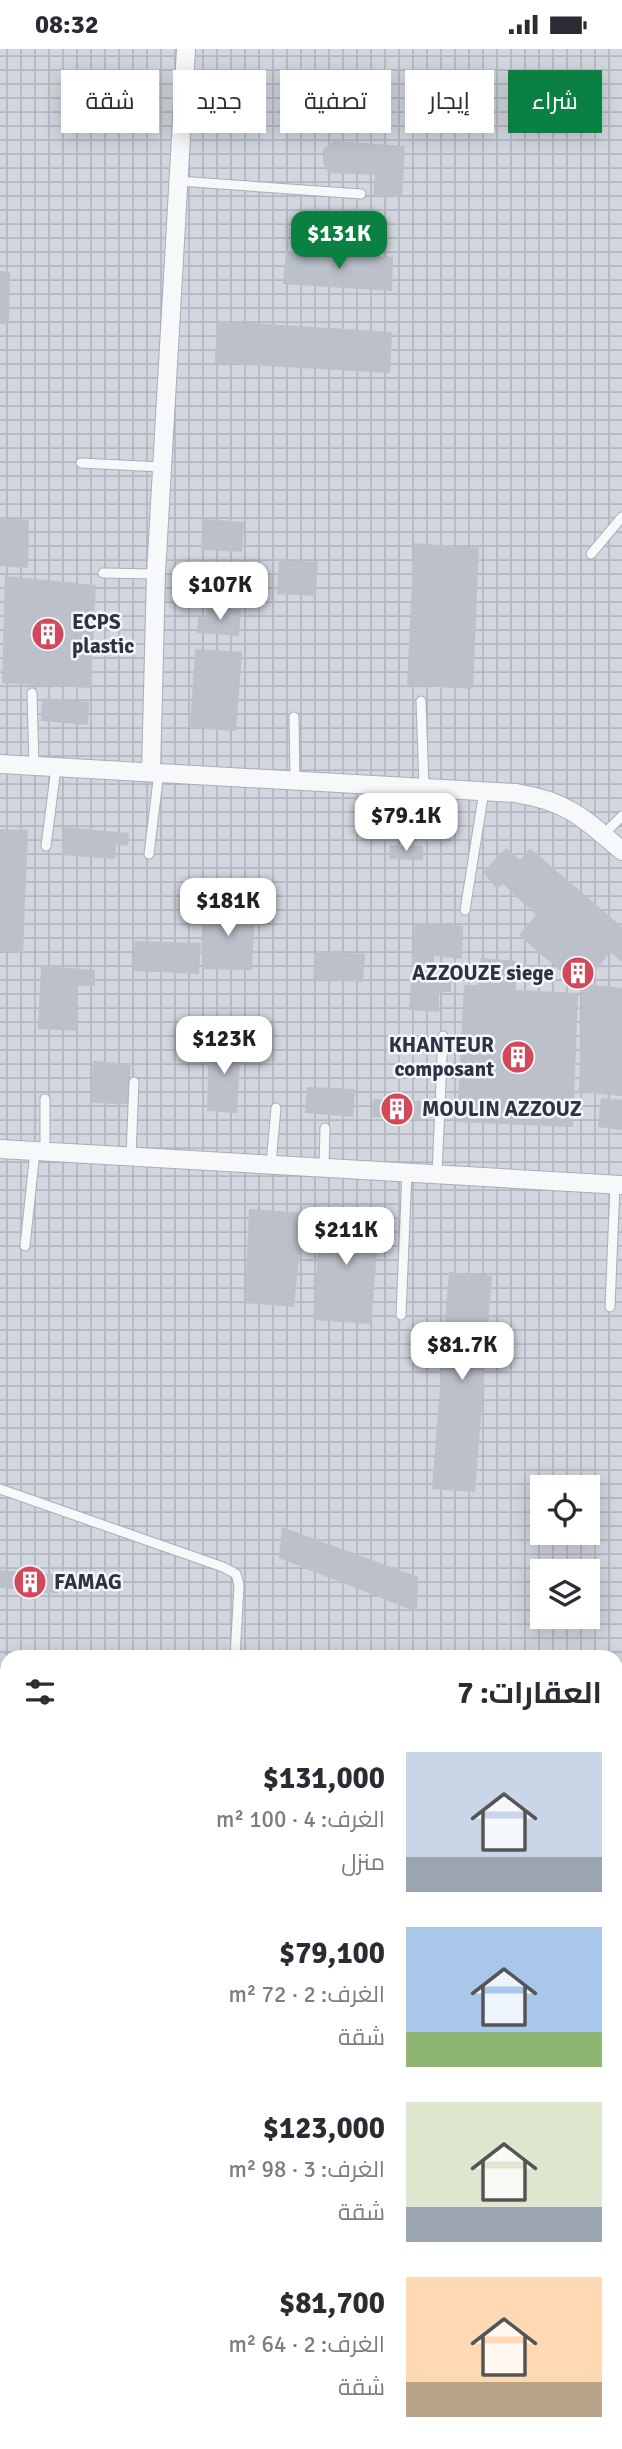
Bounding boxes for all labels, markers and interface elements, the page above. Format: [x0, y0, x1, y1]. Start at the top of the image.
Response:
text: 08:32 [35, 9, 99, 41]
chip: شقة [61, 70, 159, 133]
chip: جديد [173, 70, 266, 133]
chip: تصفية [280, 70, 391, 133]
chip: إيجار [405, 70, 494, 133]
chip: شراء [508, 70, 602, 133]
pin: $131K [290, 211, 388, 271]
text: $131K [307, 219, 371, 248]
pin: $107K [171, 563, 269, 622]
text: $107K [188, 570, 252, 599]
place label: ECPS plastic [72, 609, 134, 659]
building icon: ECPS plastic [29, 615, 67, 653]
pin: $79.1K [349, 793, 463, 853]
text: $79.1K [371, 801, 441, 830]
pin: $181K [179, 879, 277, 938]
text: $181K [196, 886, 260, 915]
building icon: AZZOUZE siege [559, 954, 597, 992]
place label: AZZOUZE siege [412, 960, 554, 986]
pin: $123K [175, 1017, 273, 1076]
text: $123K [192, 1024, 256, 1053]
place label: KHANTEUR composant [389, 1032, 494, 1082]
building icon: KHANTEUR composant [499, 1038, 537, 1076]
building icon: MOULIN AZZOUZ [378, 1090, 416, 1128]
place label: MOULIN AZZOUZ [422, 1096, 582, 1122]
pin: $211K [297, 1207, 395, 1267]
text: $211K [314, 1215, 378, 1244]
pin: $81.7K [405, 1323, 519, 1382]
text: $81.7K [427, 1330, 497, 1359]
map controls [530, 1475, 600, 1629]
button: locate [530, 1475, 600, 1545]
button: layers [530, 1559, 600, 1629]
building icon: FAMAG [11, 1563, 49, 1601]
place label: FAMAG [54, 1569, 122, 1595]
icon: filters [21, 1673, 59, 1711]
text: العقارات: 7 [457, 1675, 602, 1712]
text: $131,000 [263, 1760, 385, 1797]
icon: home [462, 1780, 546, 1864]
text: الغرف: 4 · 100 m² [216, 1805, 385, 1834]
text: منزل [341, 1848, 385, 1877]
text: $79,100 [279, 1935, 385, 1972]
icon: home [462, 1955, 546, 2039]
text: الغرف: 2 · 72 m² [229, 1980, 385, 2009]
text: شقة [338, 2023, 385, 2052]
text: $123,000 [263, 2110, 385, 2147]
icon: home [462, 2130, 546, 2214]
text: الغرف: 3 · 98 m² [229, 2155, 385, 2184]
text: شقة [338, 2198, 385, 2227]
text: $81,700 [279, 2285, 385, 2322]
icon: home [462, 2305, 546, 2389]
text: الغرف: 2 · 64 m² [229, 2330, 385, 2359]
text: شقة [338, 2373, 385, 2402]

